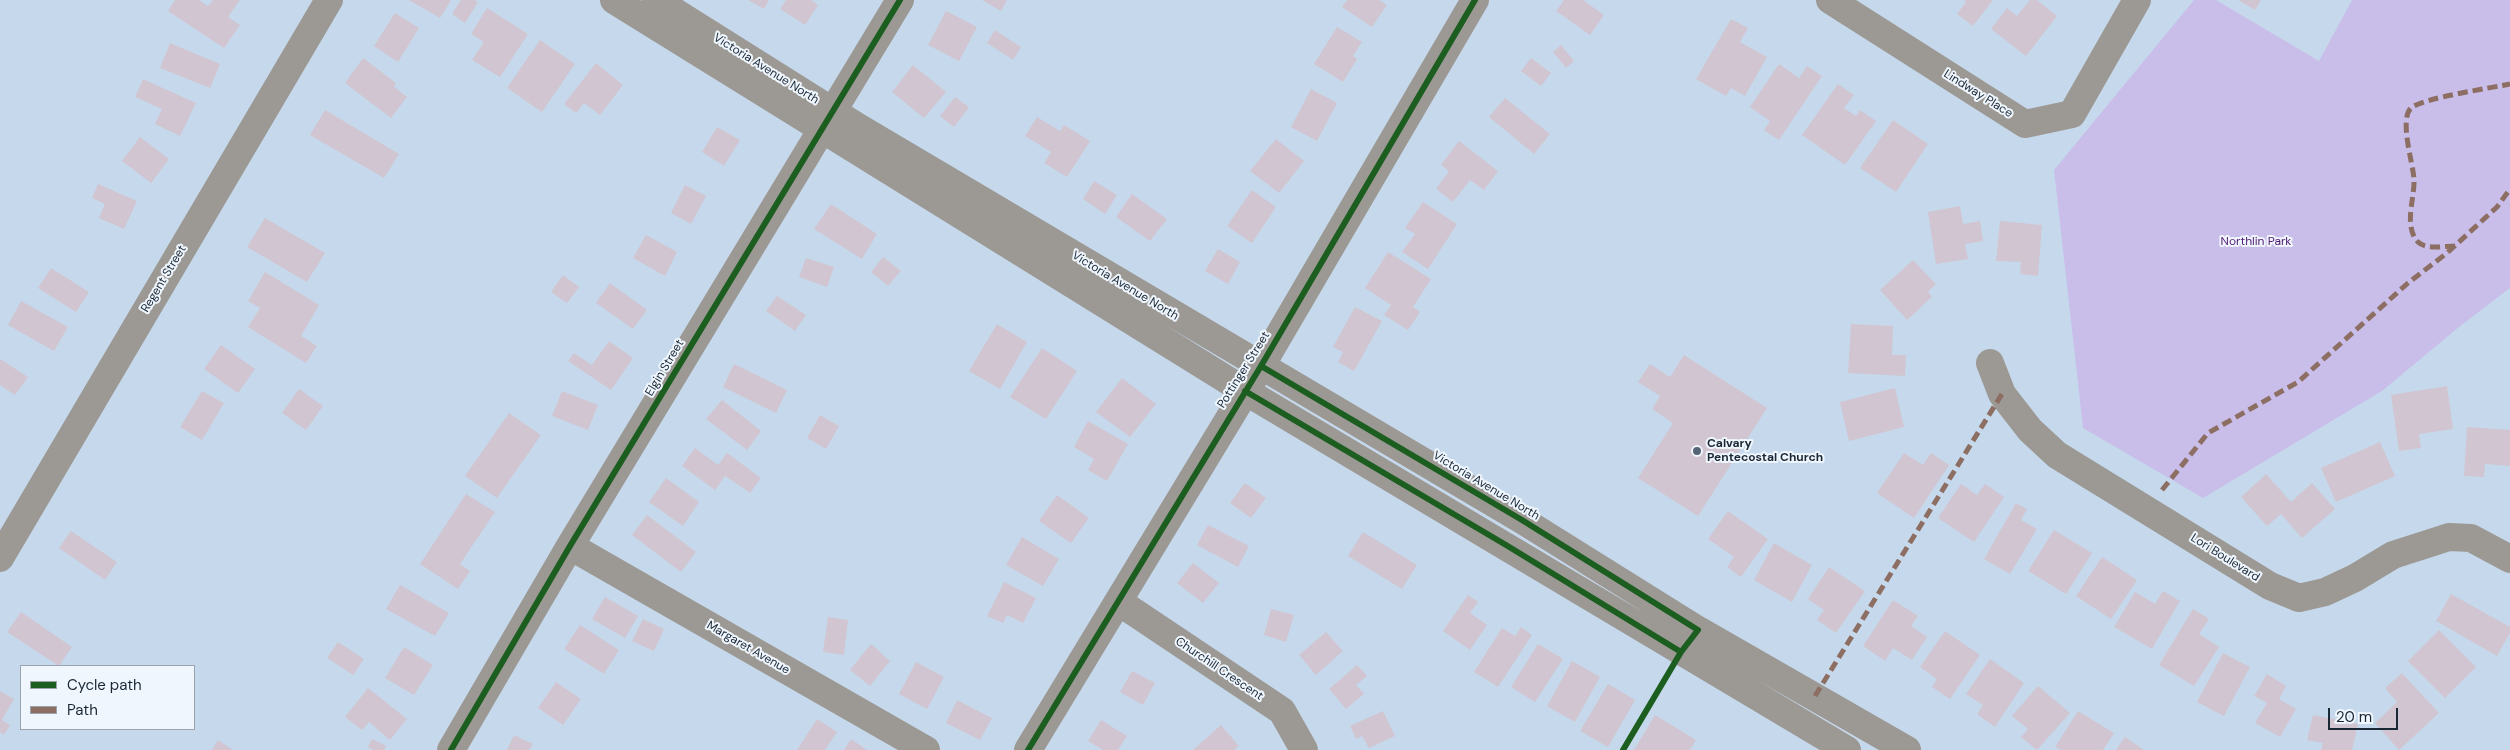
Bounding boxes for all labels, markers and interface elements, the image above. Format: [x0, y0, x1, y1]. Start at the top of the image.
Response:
street label: Victoria Avenue North [711, 31, 821, 107]
street label: Lindway Place [1941, 67, 2015, 121]
park label: Northlin Park [2221, 235, 2291, 249]
street label: Regent Street [138, 243, 190, 315]
street label: Victoria Avenue North [1069, 248, 1181, 324]
street label: Pottinger Street [1215, 329, 1273, 411]
street label: Elgin Street [643, 337, 687, 399]
place label: Calvary Pentecostal Church [1707, 437, 1823, 465]
marker: Calvary Pentecostal Church [1691, 445, 1703, 457]
street label: Victoria Avenue North [1430, 448, 1542, 524]
street label: Lori Boulevard [2188, 531, 2262, 585]
street label: Margaret Avenue [704, 618, 792, 678]
street label: Churchill Crescent [1172, 634, 1266, 704]
legend [20, 665, 195, 730]
text: Cycle path [67, 675, 142, 695]
scale bar [2330, 698, 2400, 730]
text: Path [67, 700, 98, 720]
text: 20 m [2336, 707, 2372, 727]

